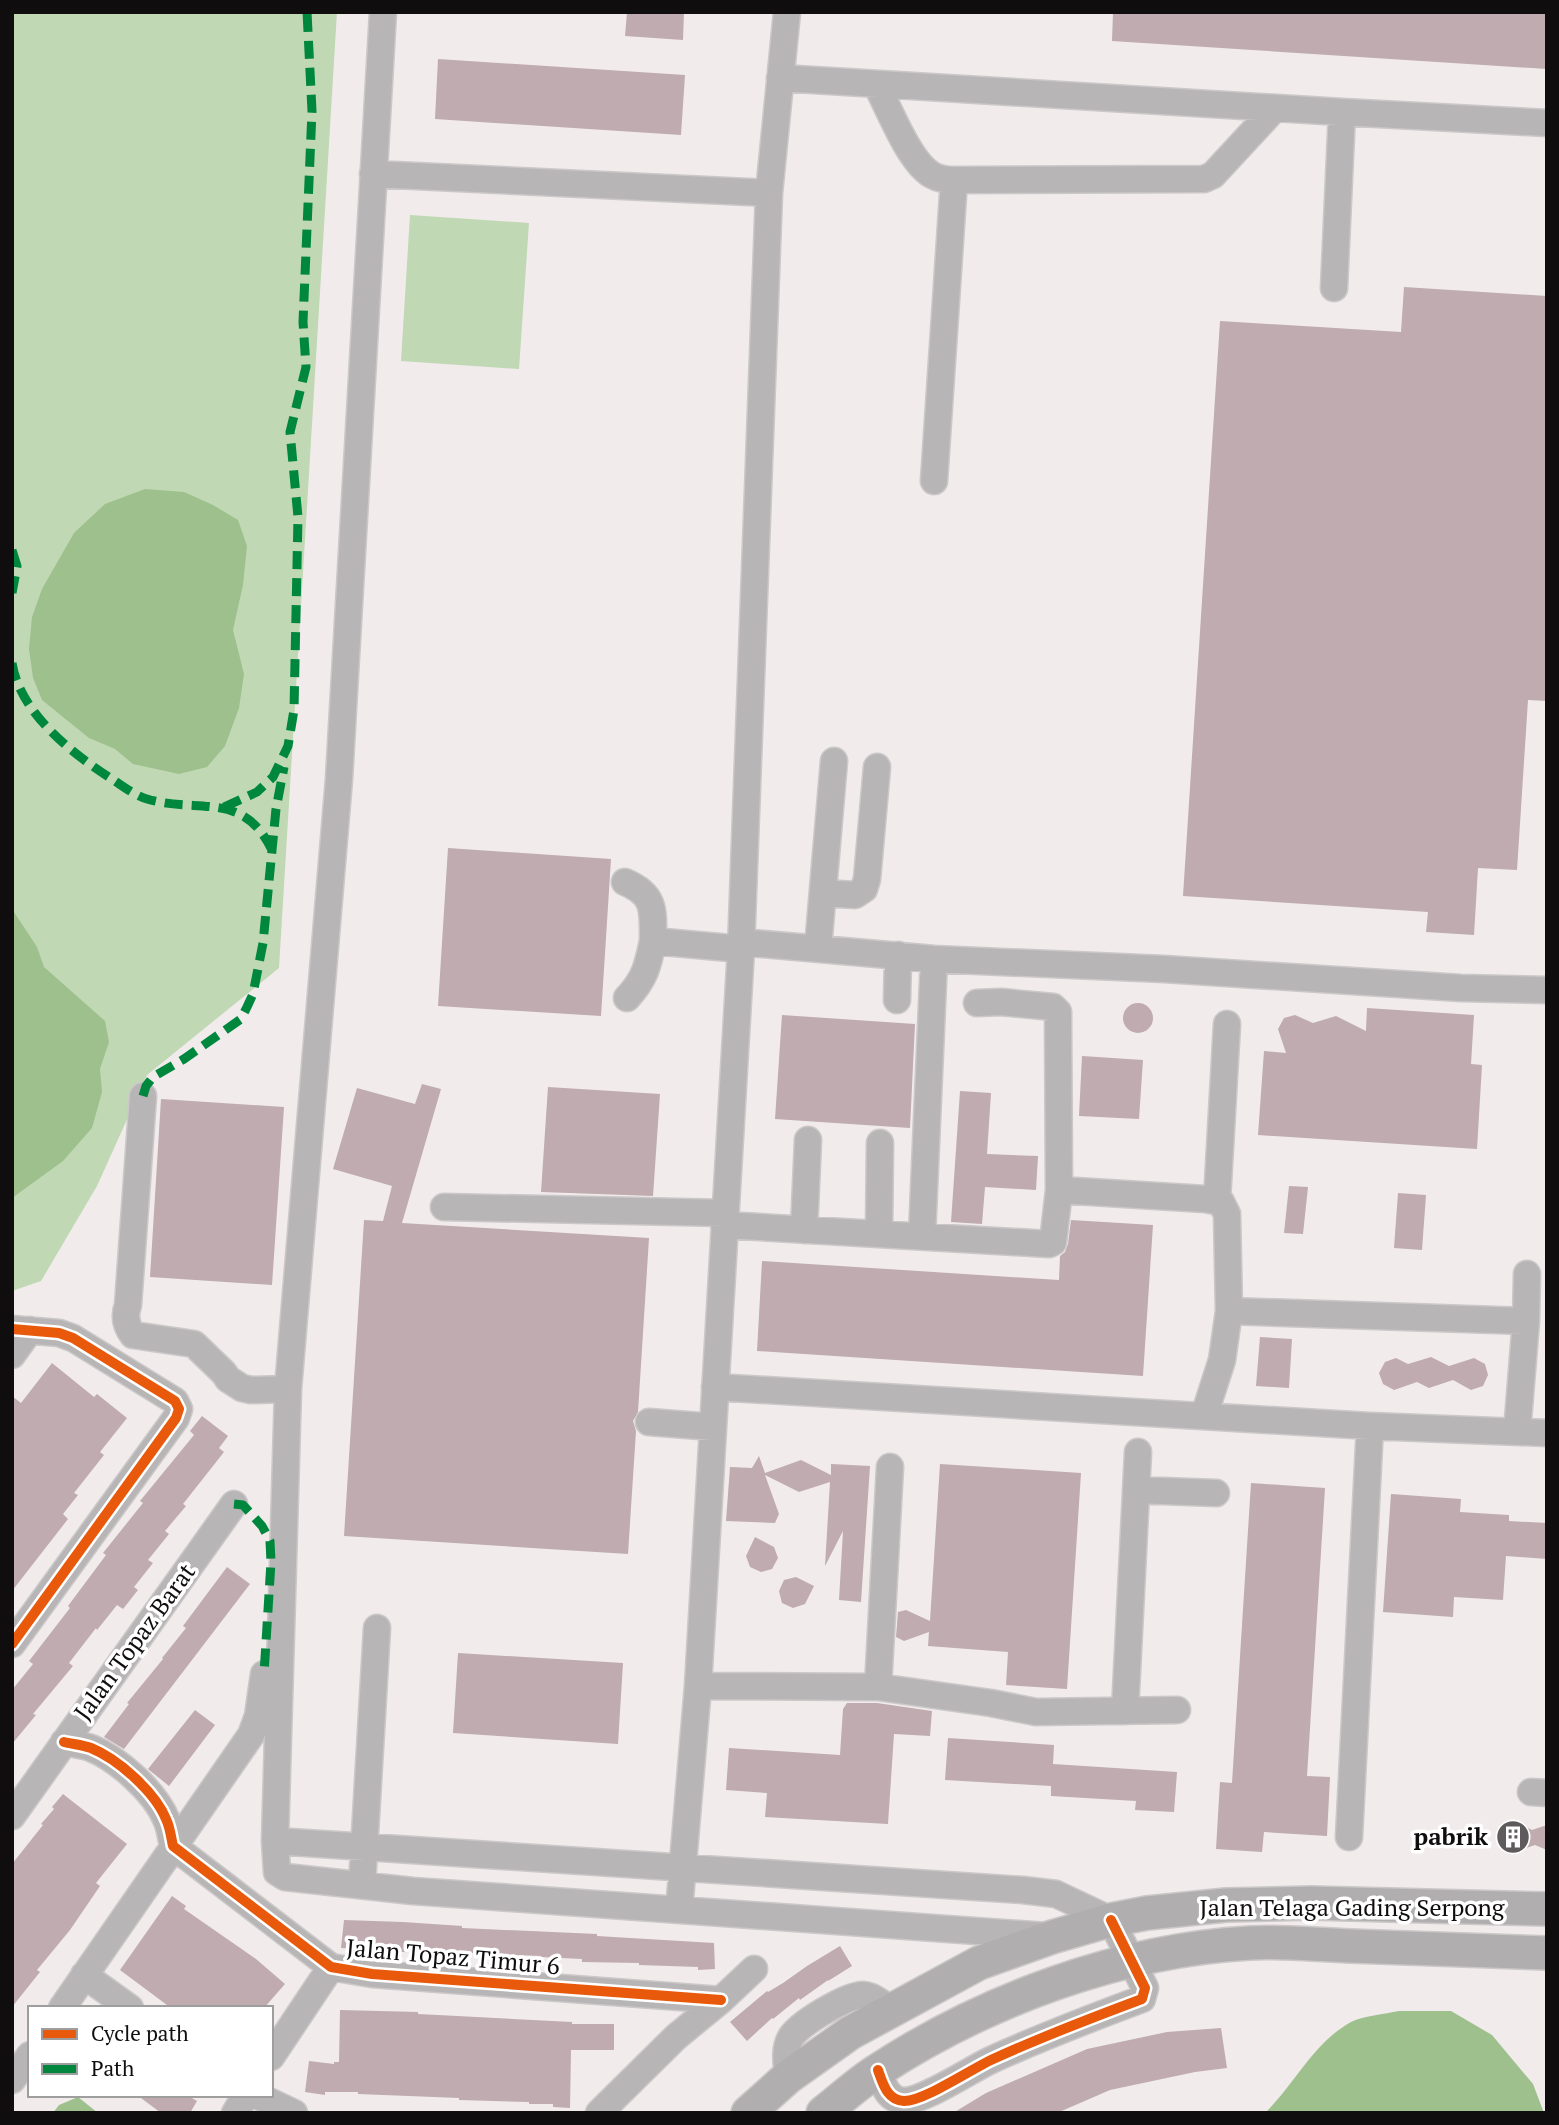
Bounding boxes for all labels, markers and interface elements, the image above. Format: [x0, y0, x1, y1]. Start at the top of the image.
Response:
street label: Jalan Topaz Barat [66, 1556, 202, 1726]
building icon: pabrik [1494, 1818, 1532, 1856]
place label: pabrik [1414, 1820, 1488, 1852]
street label: Jalan Telaga Gading Serpong [1200, 1891, 1505, 1923]
street label: Jalan Topaz Timur 6 [345, 1931, 561, 1981]
legend [28, 2006, 273, 2097]
text: Cycle path [91, 2019, 189, 2047]
text: Path [91, 2054, 134, 2082]

